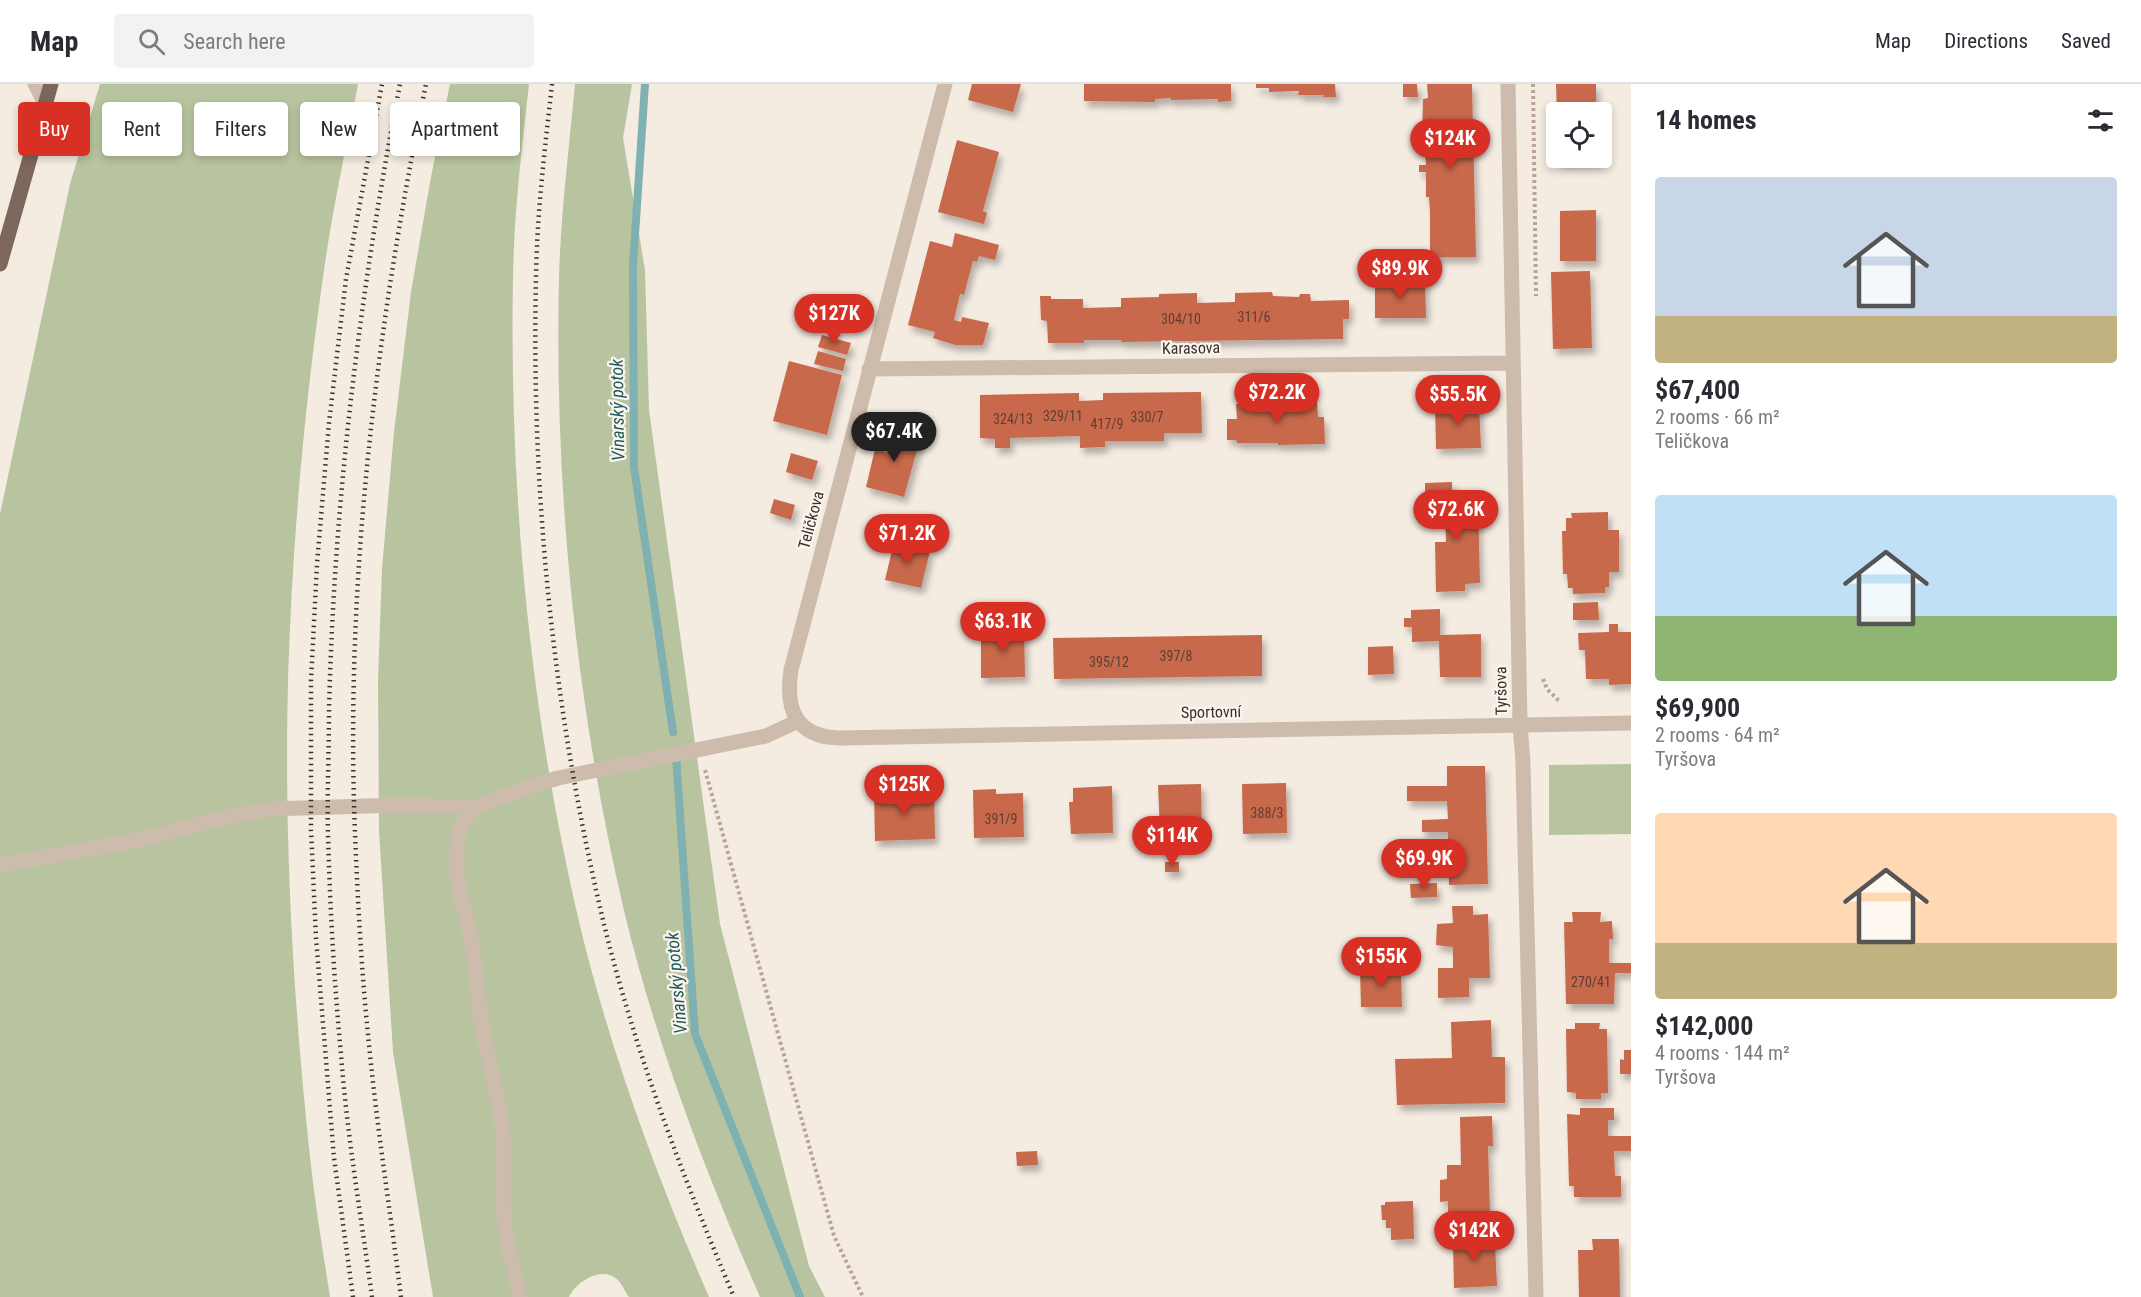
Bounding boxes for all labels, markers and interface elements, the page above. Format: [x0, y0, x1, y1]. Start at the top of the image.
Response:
search box [114, 14, 534, 68]
text: Map [30, 25, 78, 58]
icon: search [135, 25, 168, 58]
text: Search here [183, 29, 286, 54]
text: Map [1875, 29, 1911, 53]
text: Directions [1944, 29, 2028, 53]
text: Saved [2061, 29, 2111, 53]
chip: Buy [18, 102, 90, 156]
chip: Rent [102, 102, 182, 156]
chip: Filters [194, 102, 288, 156]
chip: New [300, 102, 378, 156]
chip: Apartment [390, 102, 520, 156]
map controls [1546, 102, 1612, 168]
button: locate [1546, 102, 1612, 168]
icon: filters [2084, 104, 2117, 137]
text: 14 homes [1655, 105, 1757, 135]
pin: $124K [1408, 119, 1492, 170]
text: $124K [1424, 126, 1476, 150]
icon: home [1832, 216, 1940, 324]
pin: $89.9K [1351, 249, 1449, 300]
text: $89.9K [1371, 256, 1429, 280]
pin: $127K [792, 294, 876, 345]
text: $127K [808, 301, 860, 325]
house number: 311/6 [1238, 309, 1271, 325]
house number: 304/10 [1161, 311, 1201, 327]
street label: Karasova [1162, 338, 1220, 358]
water label: Vinarský potok [606, 358, 628, 461]
pin: $72.2K [1228, 373, 1326, 424]
pin: $55.5K [1409, 375, 1507, 426]
text: $67,400 [1655, 375, 1740, 405]
text: $72.2K [1248, 380, 1306, 404]
text: $55.5K [1429, 382, 1487, 406]
text: 2 rooms · 66 m² [1655, 405, 1780, 429]
house number: 329/11 [1043, 408, 1083, 424]
house number: 330/7 [1131, 409, 1164, 425]
house number: 324/13 [993, 411, 1033, 427]
pin: $67.4K [845, 412, 943, 463]
house number: 417/9 [1091, 416, 1123, 432]
text: $67.4K [865, 419, 923, 443]
text: Teličkova [1655, 429, 1729, 453]
street label: Teličkova [794, 489, 828, 551]
pin: $72.6K [1407, 490, 1505, 541]
text: $72.6K [1427, 497, 1485, 521]
pin: $71.2K [858, 514, 956, 565]
text: $71.2K [878, 521, 936, 545]
icon: home [1832, 534, 1940, 642]
pin: $63.1K [954, 602, 1052, 653]
text: $63.1K [974, 609, 1032, 633]
house number: 397/8 [1160, 648, 1193, 664]
house number: 395/12 [1089, 654, 1129, 670]
street label: Tyršova [1491, 666, 1511, 716]
text: $69,900 [1655, 693, 1740, 723]
street label: Sportovní [1181, 702, 1243, 722]
text: 2 rooms · 64 m² [1655, 723, 1780, 747]
text: Tyršova [1655, 747, 1716, 771]
pin: $125K [862, 765, 946, 816]
text: $125K [878, 772, 930, 796]
house number: 388/3 [1251, 805, 1283, 821]
house number: 391/9 [985, 811, 1017, 827]
pin: $114K [1130, 816, 1214, 867]
text: $114K [1146, 823, 1198, 847]
pin: $69.9K [1375, 839, 1473, 890]
text: $69.9K [1395, 846, 1453, 870]
icon: home [1832, 852, 1940, 960]
water label: Vinarský potok [661, 930, 691, 1035]
pin: $155K [1339, 937, 1423, 988]
text: $155K [1355, 944, 1407, 968]
house number: 270/41 [1571, 974, 1611, 990]
text: $142,000 [1655, 1011, 1753, 1041]
text: 4 rooms · 144 m² [1655, 1041, 1790, 1065]
text: Tyršova [1655, 1065, 1716, 1089]
pin: $142K [1432, 1211, 1516, 1262]
text: $142K [1448, 1218, 1500, 1242]

